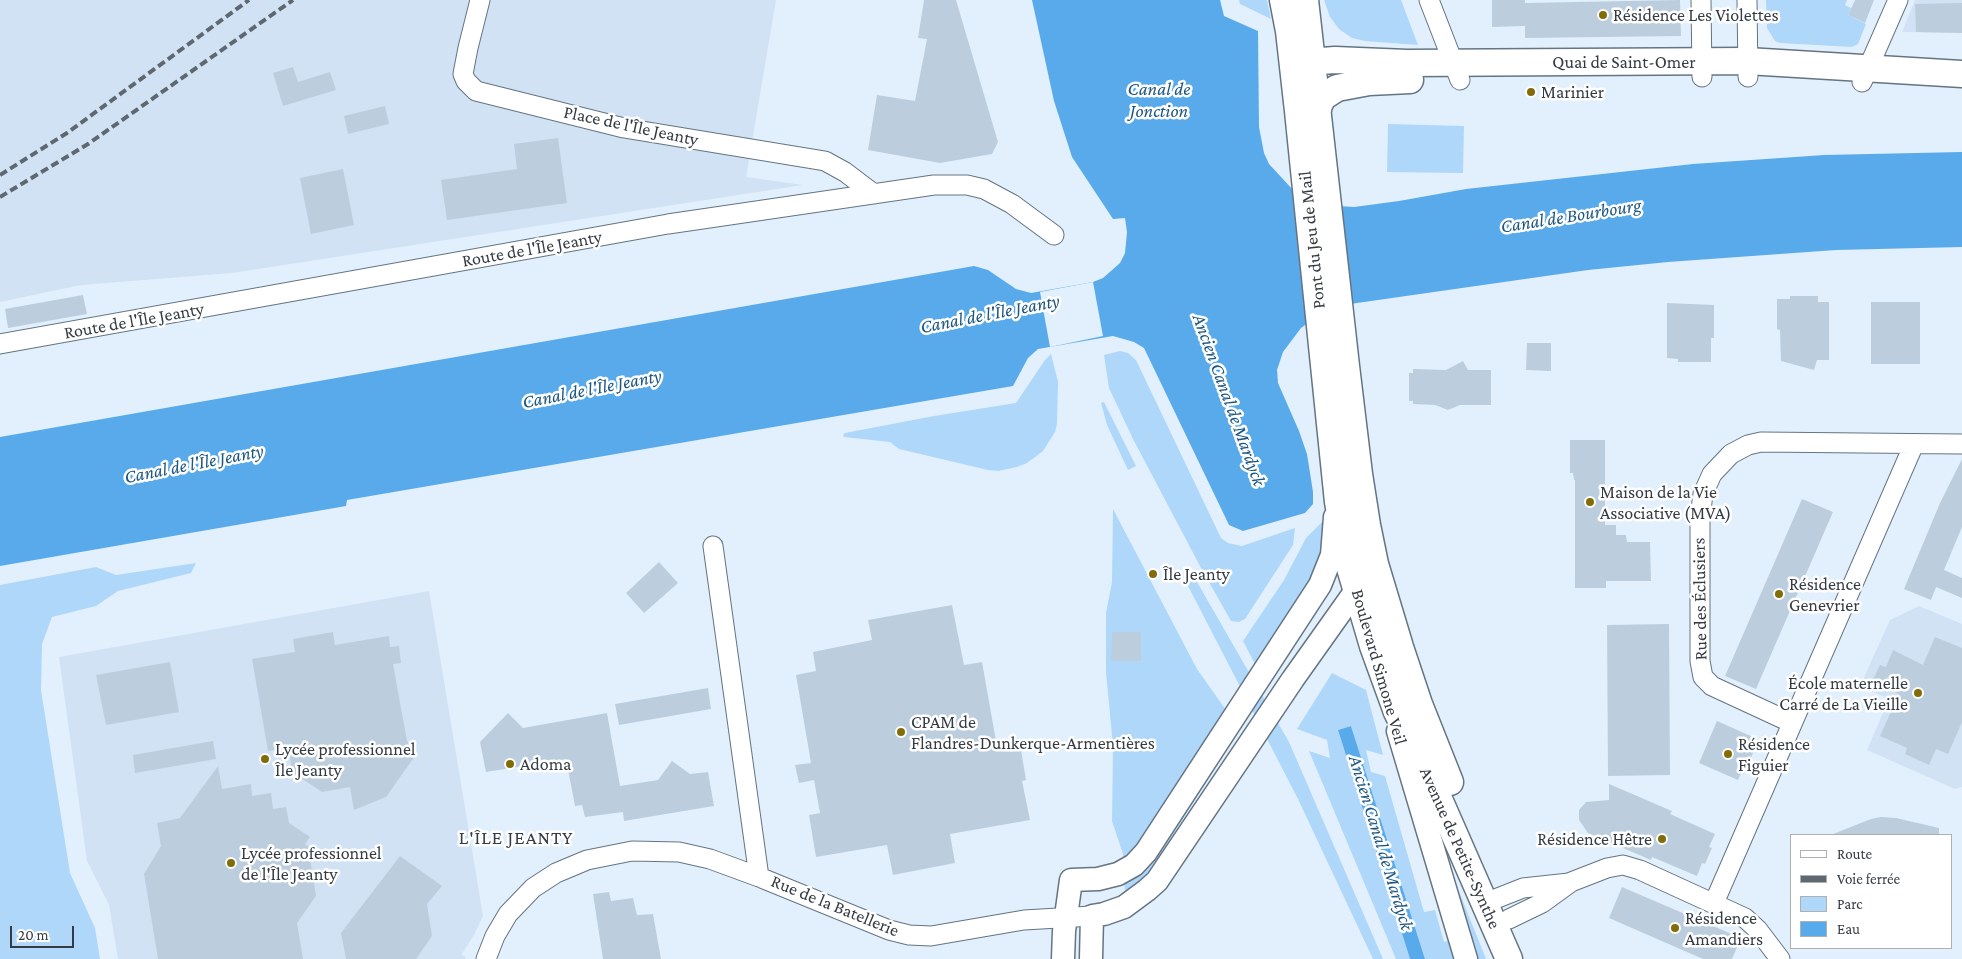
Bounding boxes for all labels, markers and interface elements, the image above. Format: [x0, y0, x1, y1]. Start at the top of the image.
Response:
place label: Résidence Les Violettes [1613, 4, 1779, 26]
marker: Résidence Les Violettes [1597, 9, 1609, 21]
street label: Quai de Saint-Omer [1552, 51, 1696, 73]
water label: Canal de Jonction [1128, 78, 1190, 122]
place label: Marinier [1541, 81, 1604, 103]
marker: Marinier [1525, 86, 1537, 98]
street label: Place de l'Île Jeanty [562, 101, 700, 151]
street label: Pont du Jeu de Mail [1294, 170, 1330, 310]
water label: Canal de Bourbourg [1499, 194, 1643, 238]
street label: Route de l'Île Jeanty [460, 226, 604, 272]
water label: Canal de l'Île Jeanty [918, 289, 1062, 339]
street label: Route de l'Île Jeanty [62, 298, 206, 344]
water label: Ancien Canal de Mardyck [1187, 311, 1271, 489]
water label: Canal de l'Île Jeanty [520, 364, 664, 414]
water label: Canal de l'Île Jeanty [122, 439, 266, 489]
place label: Maison de la Vie Associative (MVA) [1600, 481, 1731, 524]
marker: Maison de la Vie Associative (MVA) [1584, 496, 1596, 508]
street label: Rue des Éclusiers [1688, 537, 1712, 661]
place label: Île Jeanty [1163, 563, 1230, 585]
marker: Île Jeanty [1147, 568, 1159, 580]
place label: Résidence Genevrier [1789, 573, 1861, 616]
street label: Boulevard Simone Veil [1346, 587, 1412, 747]
marker: Résidence Genevrier [1773, 588, 1785, 600]
place label: École maternelle Carré de La Vieille [1779, 672, 1908, 714]
marker: École maternelle Carré de La Vieille [1912, 687, 1924, 699]
place label: CPAM de Flandres-Dunkerque-Armentières [911, 711, 1155, 754]
marker: CPAM de Flandres-Dunkerque-Armentières [895, 726, 907, 738]
place label: Résidence Figuier [1738, 733, 1810, 776]
place label: Lycée professionnel Île Jeanty [275, 738, 416, 781]
marker: Résidence Figuier [1722, 748, 1734, 760]
marker: Lycée professionnel Île Jeanty [259, 753, 271, 765]
place label: Adoma [520, 753, 571, 775]
water label: Ancien Canal de Mardyck [1344, 753, 1418, 933]
marker: Adoma [504, 758, 516, 770]
street label: Avenue de Petite-Synthe [1415, 764, 1505, 932]
district label: L'ÎLE JEANTY [457, 827, 575, 849]
place label: Résidence Hêtre [1537, 828, 1652, 850]
marker: Résidence Hêtre [1656, 833, 1668, 845]
legend [1790, 834, 1952, 949]
place label: Lycée professionnel de l'Île Jeanty [241, 842, 382, 884]
text: Route [1837, 846, 1872, 862]
marker: Lycée professionnel de l'Île Jeanty [225, 857, 237, 869]
street label: Rue de la Batellerie [768, 870, 902, 942]
text: Voie ferrée [1837, 871, 1900, 887]
text: Parc [1837, 896, 1863, 912]
place label: Résidence Amandiers [1685, 907, 1763, 950]
scale bar [12, 916, 76, 948]
text: Eau [1837, 921, 1860, 937]
marker: Résidence Amandiers [1669, 922, 1681, 934]
text: 20 m [18, 927, 49, 943]

